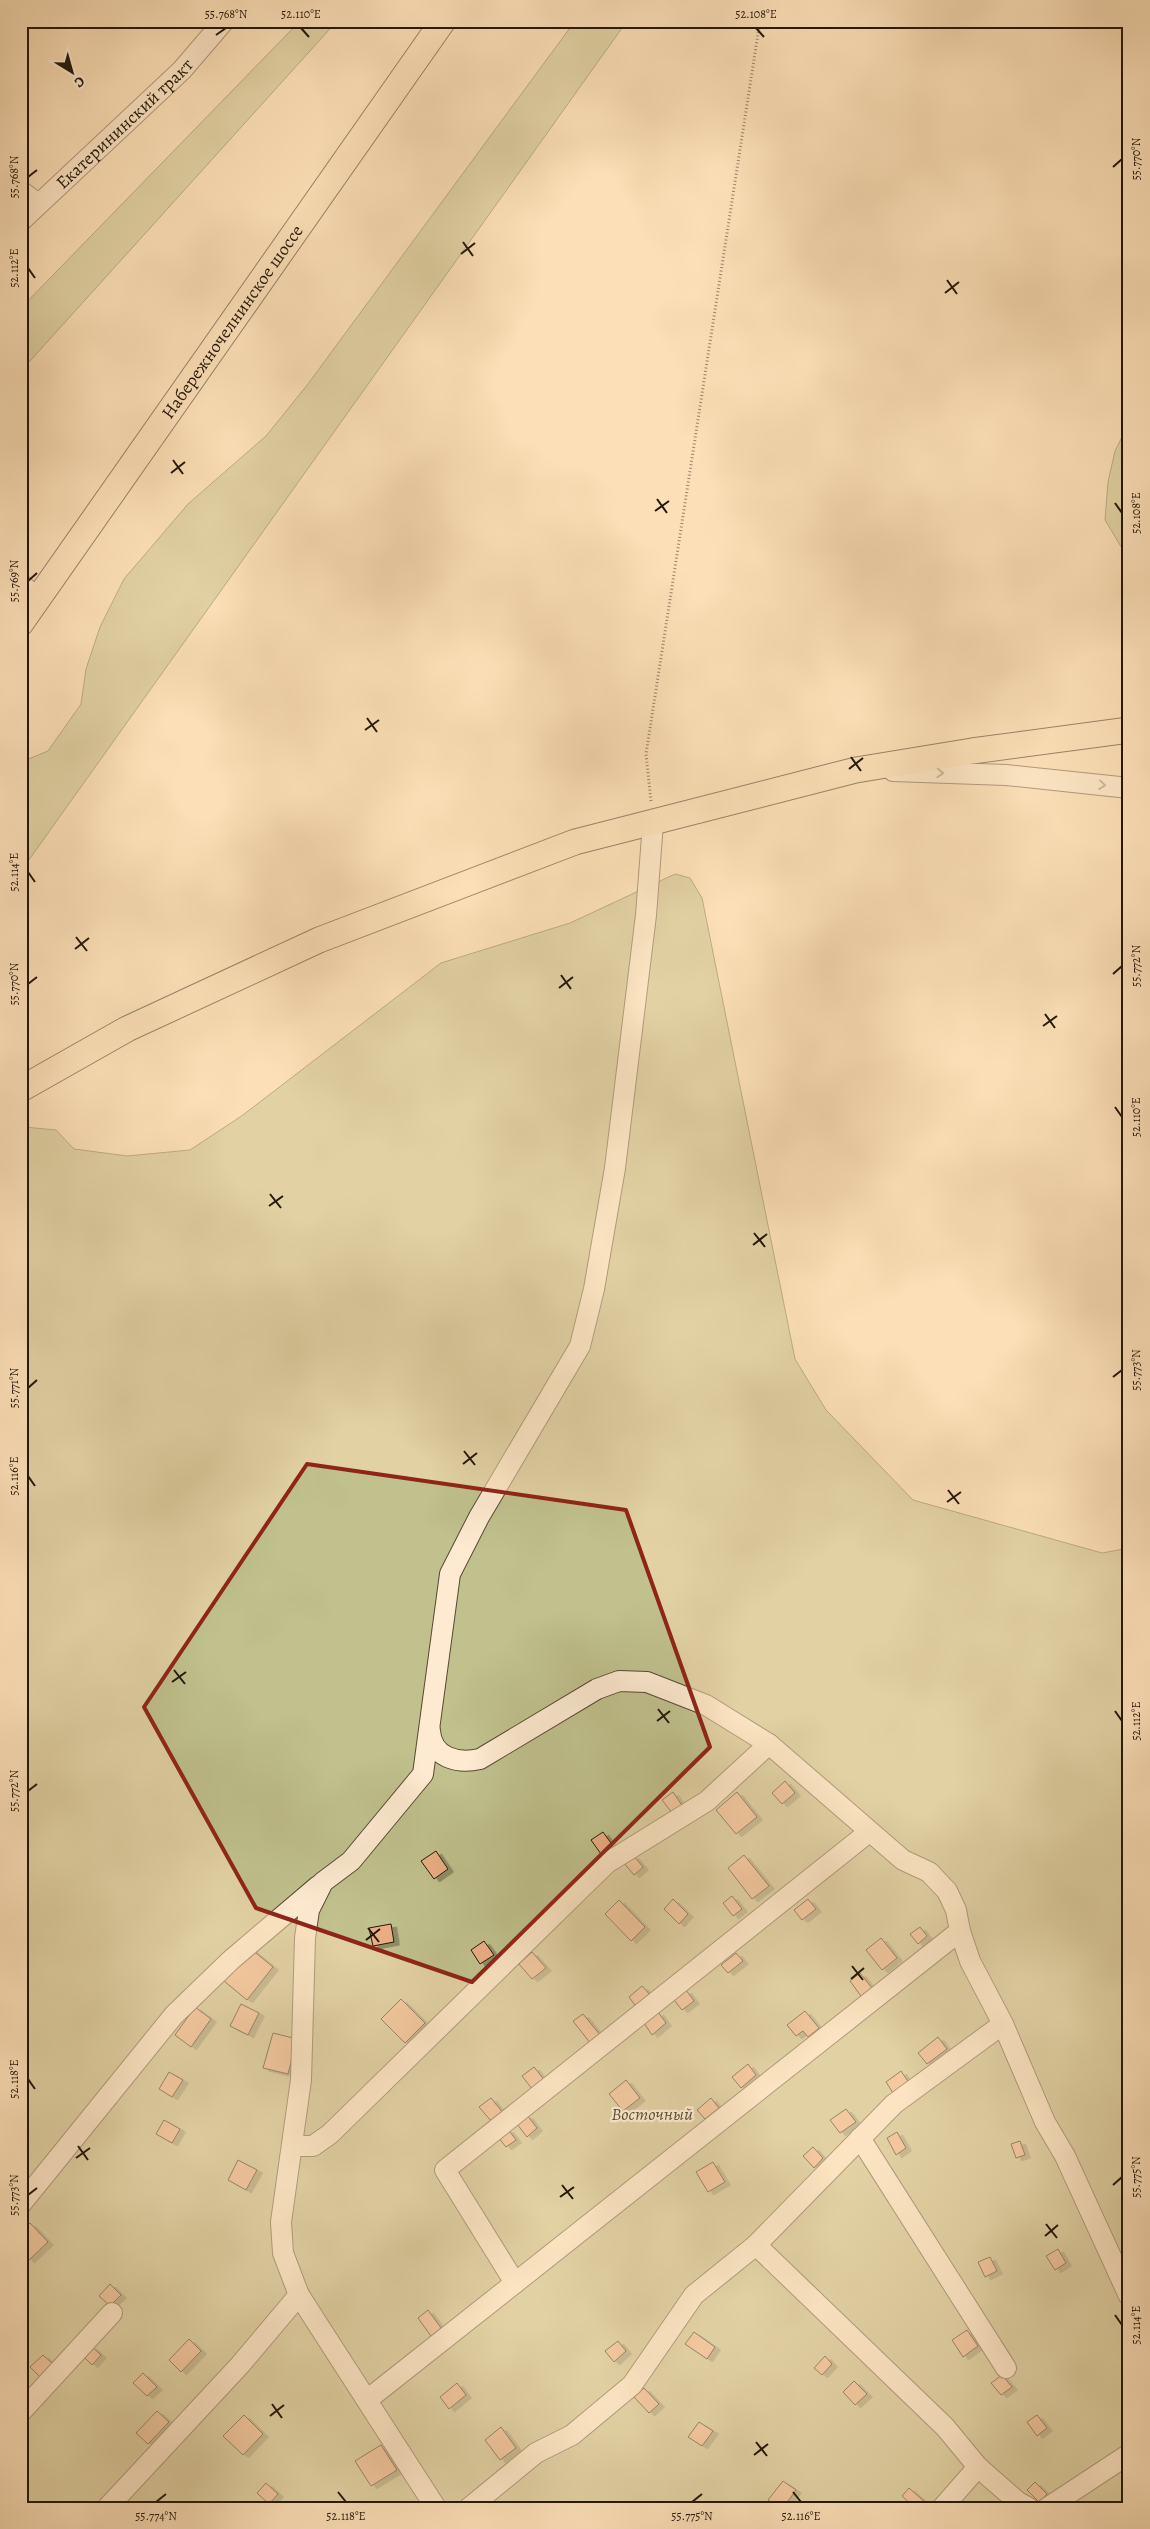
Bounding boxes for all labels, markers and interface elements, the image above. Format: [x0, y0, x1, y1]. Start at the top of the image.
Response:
text: 55.768°N [205, 6, 248, 22]
text: 52.110°E [281, 6, 321, 22]
text: 52.108°E [735, 6, 777, 22]
north arrow [48, 48, 98, 98]
street label: Екатерининский тракт [51, 54, 198, 194]
text: С [70, 72, 89, 92]
text: 55.770°N [1128, 137, 1144, 180]
text: 55.768°N [6, 155, 22, 198]
street label: Набережночелнинское шоссе [156, 220, 309, 423]
text: 52.112°E [6, 248, 22, 288]
text: 52.108°E [1128, 492, 1144, 534]
text: 55.769°N [6, 559, 22, 602]
one-way arrow [936, 767, 944, 778]
one-way arrow [1098, 779, 1106, 790]
text: 52.114°E [6, 853, 22, 891]
text: 55.772°N [1128, 945, 1144, 987]
text: 55.770°N [6, 962, 22, 1005]
text: 52.110°E [1128, 1097, 1144, 1137]
text: 55.773°N [1128, 1349, 1144, 1391]
text: 55.771°N [6, 1367, 22, 1408]
text: 52.116°E [6, 1457, 22, 1496]
text: 52.112°E [1128, 1701, 1144, 1741]
text: 55.772°N [6, 1770, 22, 1812]
text: 52.118°E [6, 2059, 22, 2099]
park label: Восточный [611, 2102, 693, 2126]
text: 55.775°N [1128, 2156, 1144, 2198]
text: 55.773°N [6, 2174, 22, 2216]
text: 52.114°E [1128, 2306, 1144, 2344]
text: 55.774°N [135, 2508, 177, 2524]
text: 52.118°E [326, 2508, 366, 2524]
text: 55.775°N [671, 2508, 713, 2524]
text: 52.116°E [782, 2508, 821, 2524]

